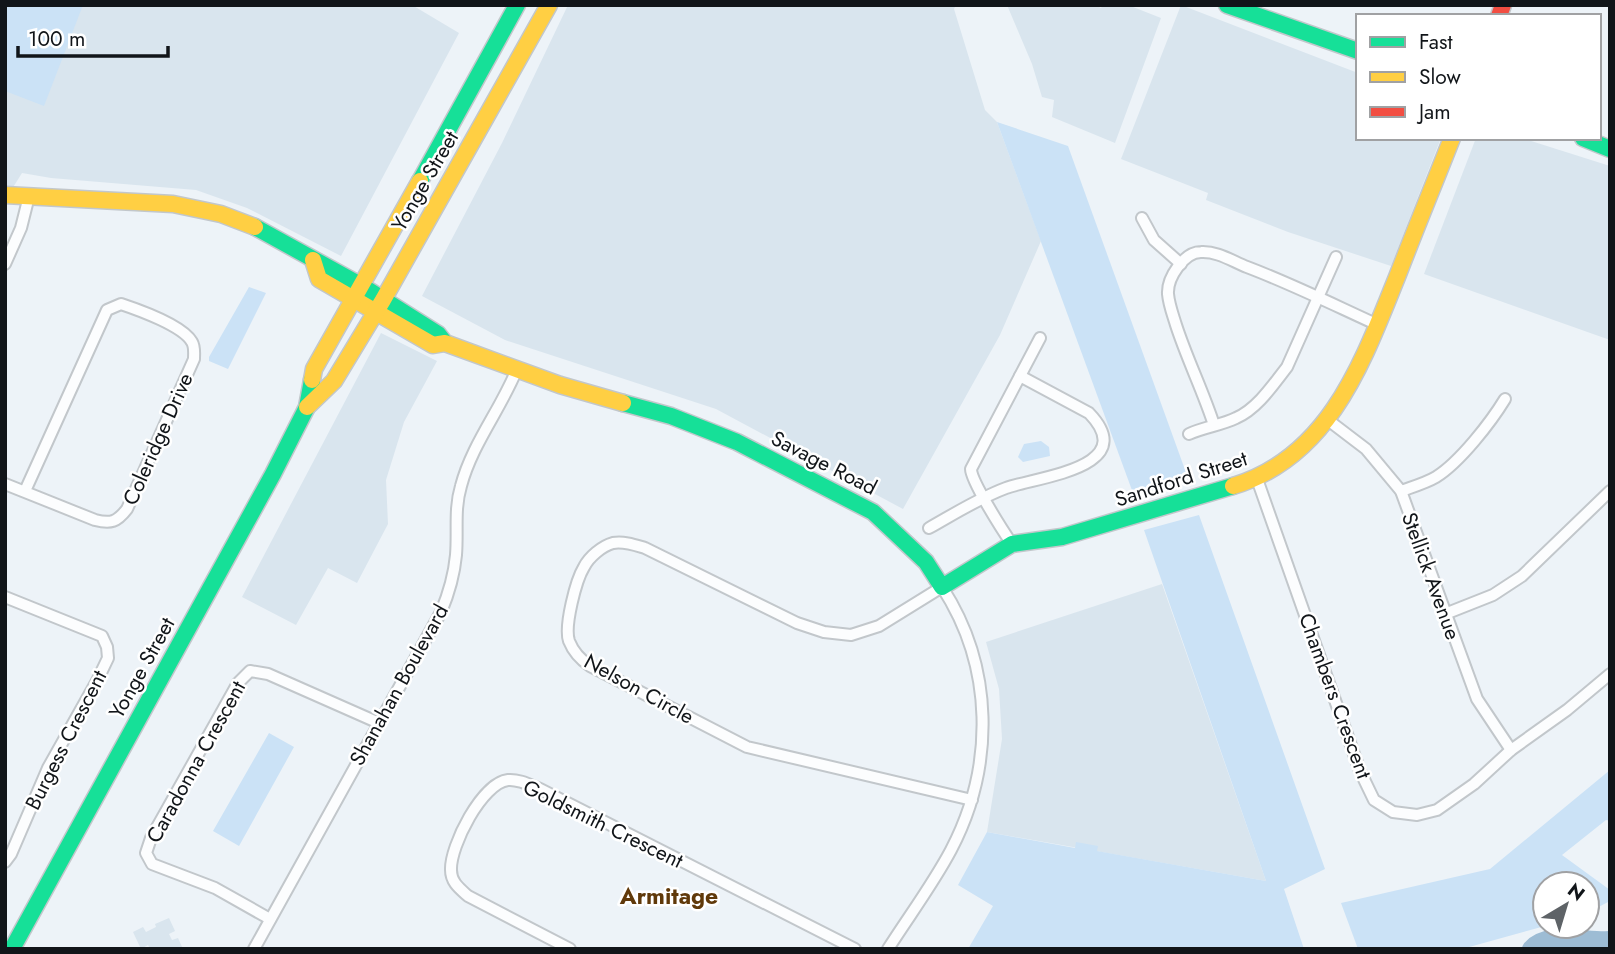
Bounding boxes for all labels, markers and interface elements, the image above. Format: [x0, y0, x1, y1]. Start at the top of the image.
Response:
scale bar [18, 14, 168, 58]
legend [1356, 14, 1601, 140]
text: 100 m [28, 24, 85, 54]
text: Fast [1419, 27, 1452, 57]
text: Slow [1419, 62, 1461, 92]
text: Jam [1416, 97, 1451, 127]
street label: Yonge Street [384, 125, 466, 237]
street label: Coleridge Drive [115, 368, 201, 510]
street label: Savage Road [766, 423, 882, 503]
street label: Sandford Street [1111, 443, 1251, 515]
street label: Stellick Avenue [1394, 508, 1468, 644]
street label: Shanahan Boulevard [342, 599, 456, 771]
street label: Chambers Crescent [1291, 609, 1379, 783]
street label: Yonge Street [102, 612, 182, 724]
street label: Nelson Circle [579, 646, 700, 732]
street label: Burgess Crescent [18, 665, 114, 815]
street label: Caradonna Crescent [139, 676, 253, 848]
street label: Goldsmith Crescent [518, 772, 688, 876]
north arrow [1531, 870, 1601, 940]
text: N [1562, 877, 1590, 907]
district label: Armitage [619, 879, 718, 913]

